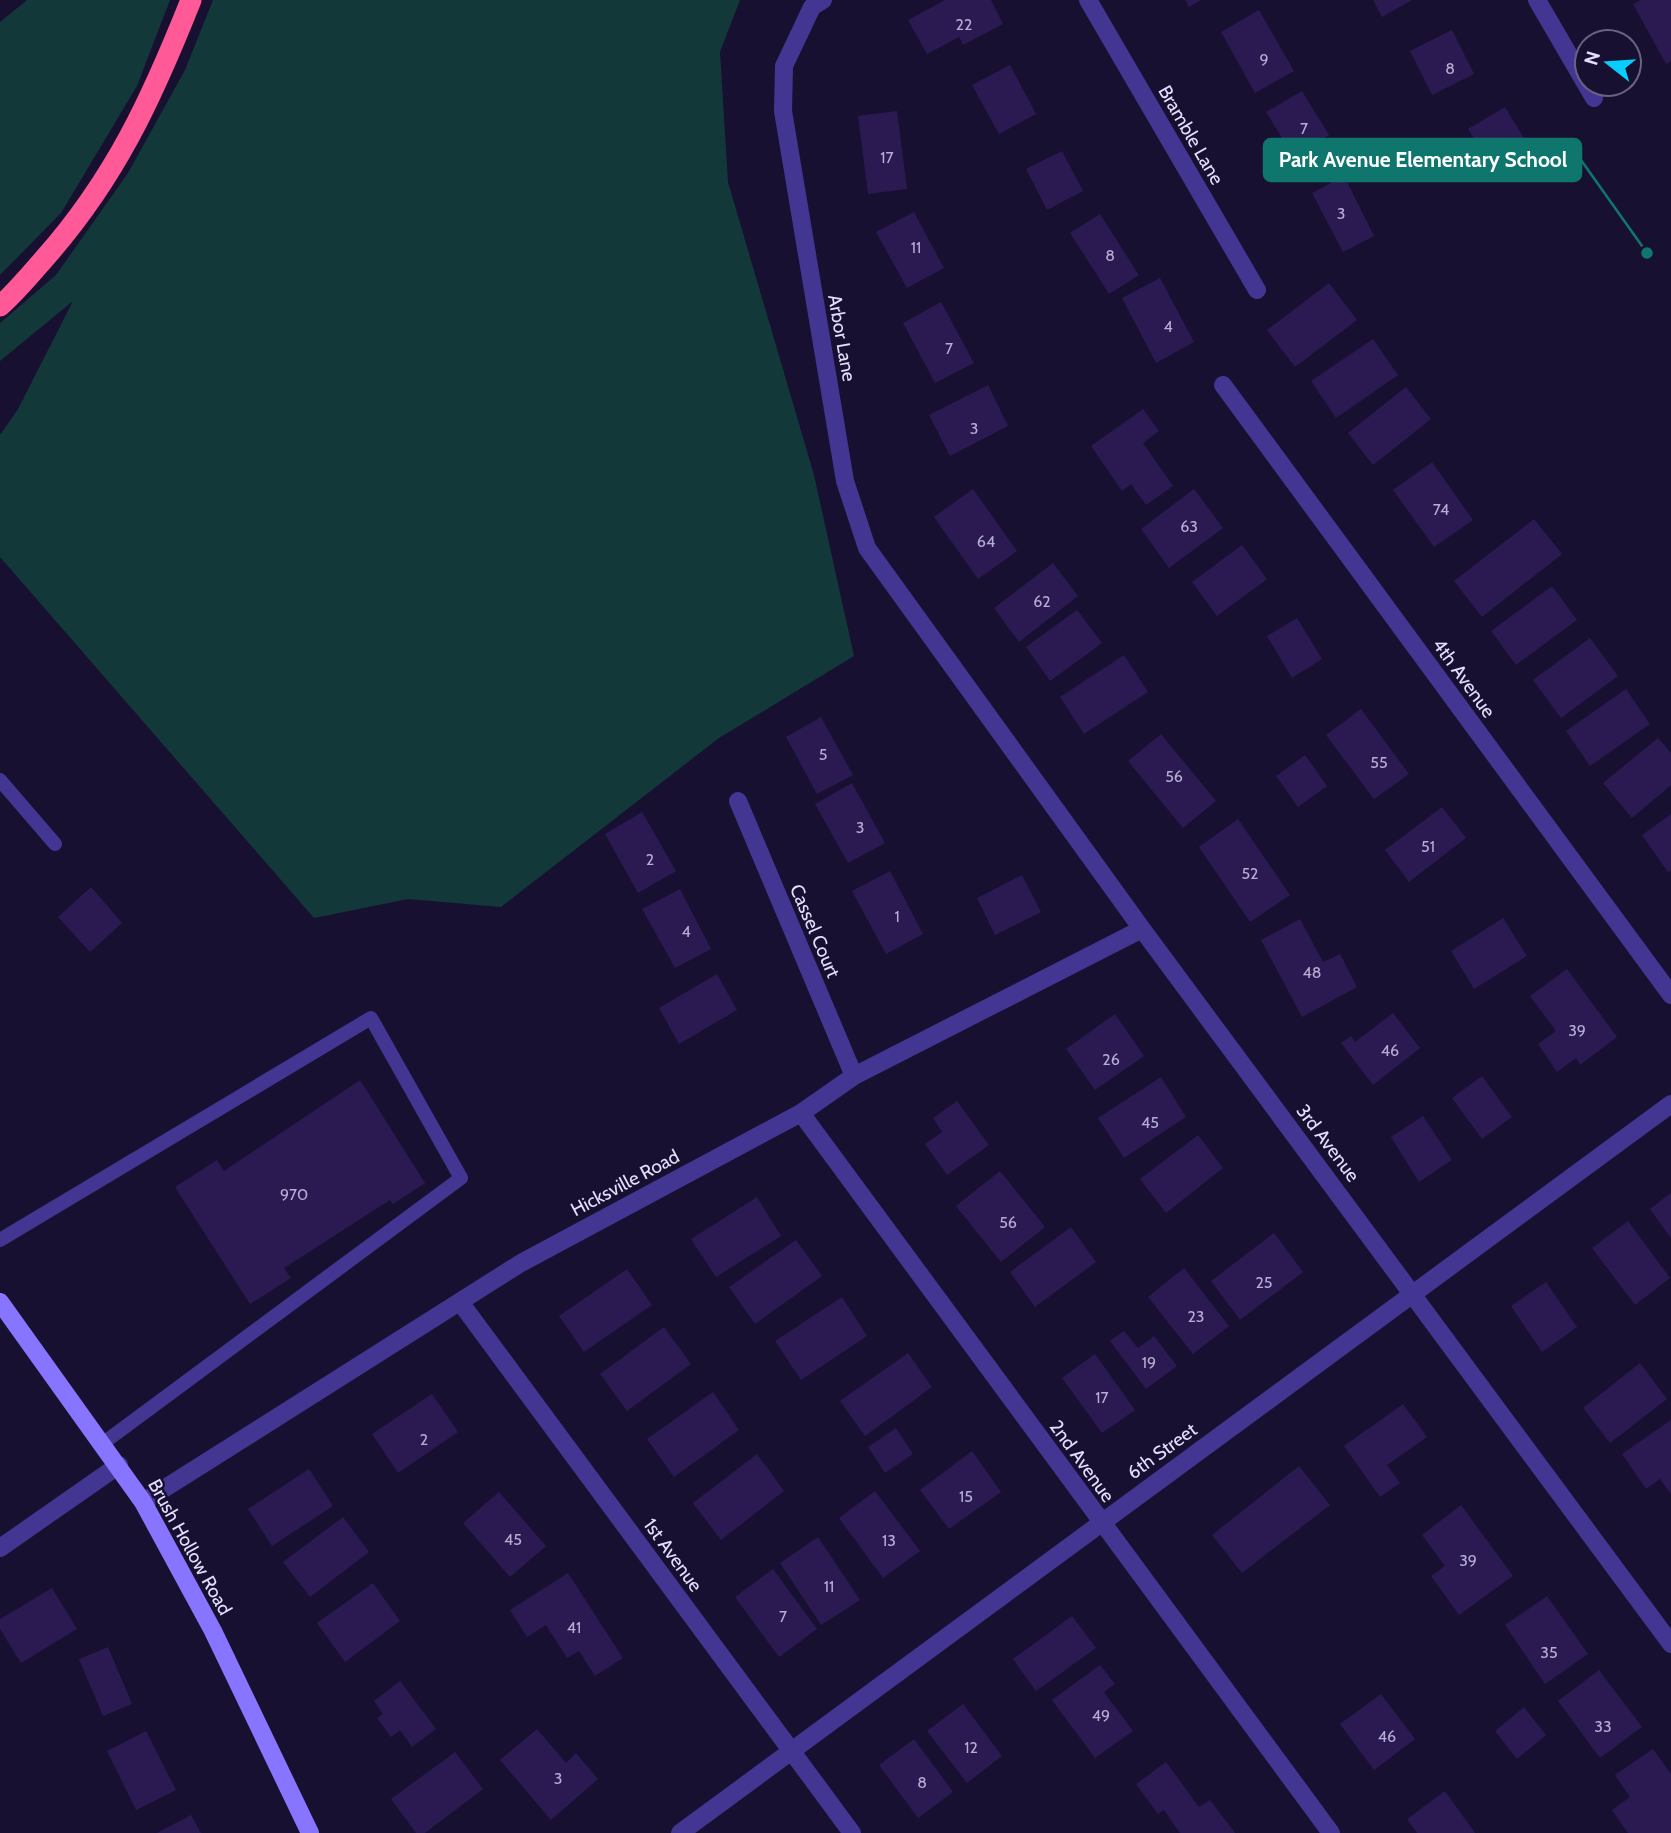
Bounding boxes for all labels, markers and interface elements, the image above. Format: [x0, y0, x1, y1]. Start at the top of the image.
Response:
house number: 22 [956, 15, 972, 34]
north arrow [1573, 28, 1643, 98]
text: N [1579, 48, 1605, 68]
house number: 9 [1259, 50, 1269, 69]
house number: 8 [1445, 59, 1455, 78]
street label: Bramble Lane [1153, 81, 1229, 189]
house number: 7 [1300, 119, 1308, 138]
callout: Park Avenue Elementary School [1264, 139, 1581, 181]
text: Park Avenue Elementary School [1279, 147, 1568, 172]
house number: 17 [880, 148, 894, 167]
house number: 3 [1337, 204, 1345, 223]
house number: 11 [911, 238, 921, 257]
house number: 8 [1105, 246, 1115, 265]
street label: Arbor Lane [823, 293, 861, 384]
house number: 4 [1163, 317, 1173, 336]
house number: 7 [945, 339, 953, 358]
house number: 3 [970, 419, 978, 438]
house number: 74 [1433, 500, 1449, 519]
house number: 63 [1180, 517, 1198, 536]
house number: 64 [977, 532, 995, 551]
house number: 62 [1033, 592, 1051, 611]
street label: 4th Avenue [1428, 634, 1501, 722]
house number: 5 [819, 745, 827, 764]
house number: 55 [1370, 753, 1388, 772]
house number: 56 [1165, 767, 1183, 786]
house number: 3 [856, 818, 864, 837]
house number: 51 [1421, 837, 1435, 856]
house number: 2 [646, 850, 654, 869]
house number: 52 [1241, 864, 1259, 883]
street label: Cassel Court [785, 881, 845, 982]
house number: 1 [894, 907, 900, 926]
house number: 4 [681, 922, 691, 941]
house number: 48 [1303, 963, 1321, 982]
house number: 39 [1568, 1021, 1586, 1040]
house number: 46 [1381, 1041, 1399, 1060]
house number: 26 [1102, 1050, 1120, 1069]
street label: 3rd Avenue [1291, 1100, 1365, 1187]
house number: 45 [1141, 1113, 1159, 1132]
street label: Hicksville Road [567, 1145, 683, 1221]
house number: 970 [280, 1185, 308, 1204]
house number: 56 [999, 1213, 1017, 1232]
house number: 25 [1255, 1273, 1273, 1292]
house number: 23 [1187, 1307, 1205, 1326]
house number: 19 [1142, 1353, 1156, 1372]
house number: 17 [1095, 1388, 1109, 1407]
street label: 2nd Avenue [1045, 1416, 1120, 1507]
street label: 6th Street [1123, 1418, 1202, 1484]
house number: 2 [420, 1430, 428, 1449]
street label: Brush Hollow Road [143, 1475, 237, 1619]
house number: 15 [959, 1487, 973, 1506]
street label: 1st Avenue [639, 1514, 707, 1596]
house number: 45 [504, 1530, 522, 1549]
house number: 13 [882, 1531, 896, 1550]
house number: 39 [1459, 1551, 1477, 1570]
house number: 11 [824, 1577, 834, 1596]
house number: 7 [779, 1607, 787, 1626]
house number: 41 [567, 1618, 581, 1637]
house number: 35 [1540, 1643, 1558, 1662]
house number: 49 [1092, 1706, 1110, 1725]
house number: 33 [1594, 1717, 1612, 1736]
house number: 46 [1378, 1727, 1396, 1746]
house number: 12 [964, 1738, 978, 1757]
house number: 3 [554, 1769, 562, 1788]
house number: 8 [917, 1773, 927, 1792]

